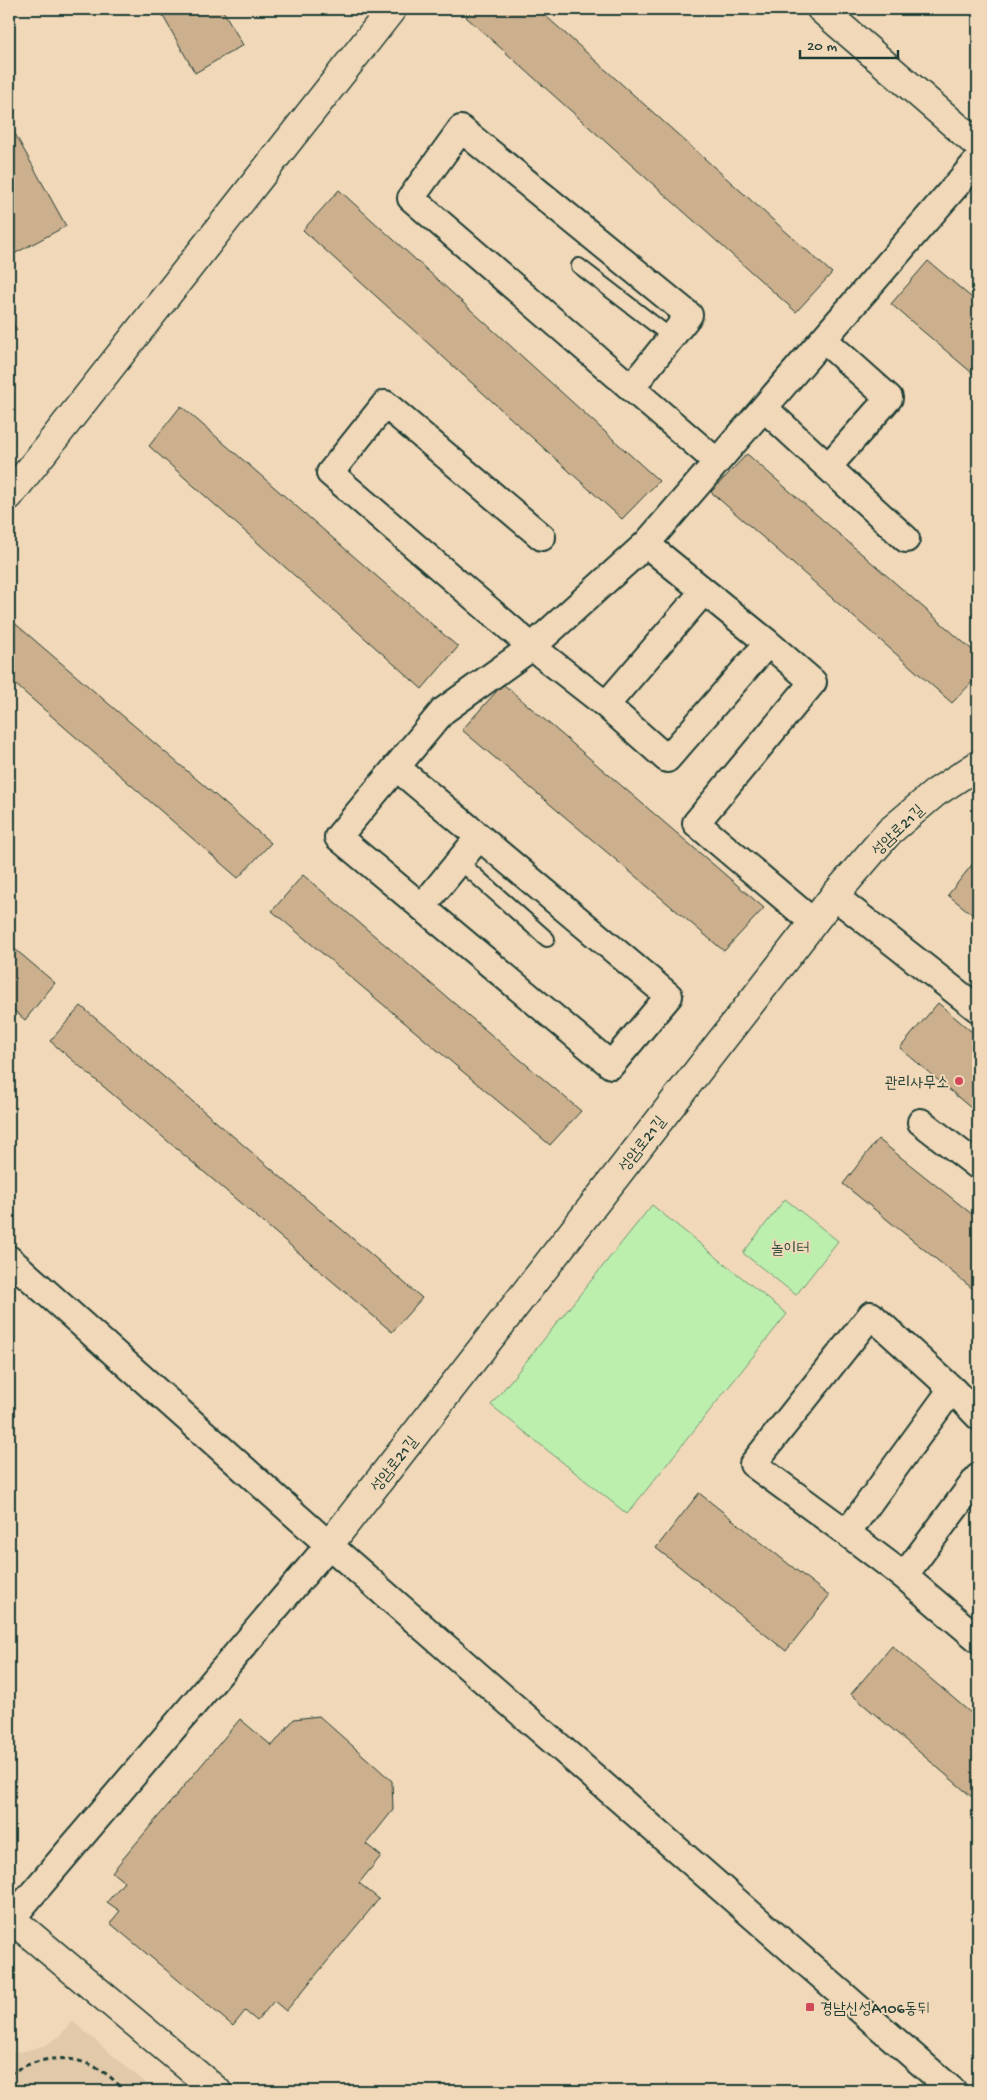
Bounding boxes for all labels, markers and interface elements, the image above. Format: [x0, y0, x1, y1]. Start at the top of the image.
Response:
scale bar [800, 28, 897, 60]
text: 20 m [807, 38, 837, 56]
street label: 성암로21길 [869, 802, 930, 861]
place label: 관리사무소 [885, 1075, 949, 1094]
marker: 관리사무소 [953, 1075, 965, 1087]
street label: 성암로21길 [616, 1113, 672, 1177]
park label: 놀이터 [771, 1240, 809, 1260]
street label: 성암로21길 [368, 1433, 424, 1497]
marker: 경남신성A106동뒤 [804, 2001, 816, 2013]
place label: 경남신성A106동뒤 [820, 2001, 930, 2020]

